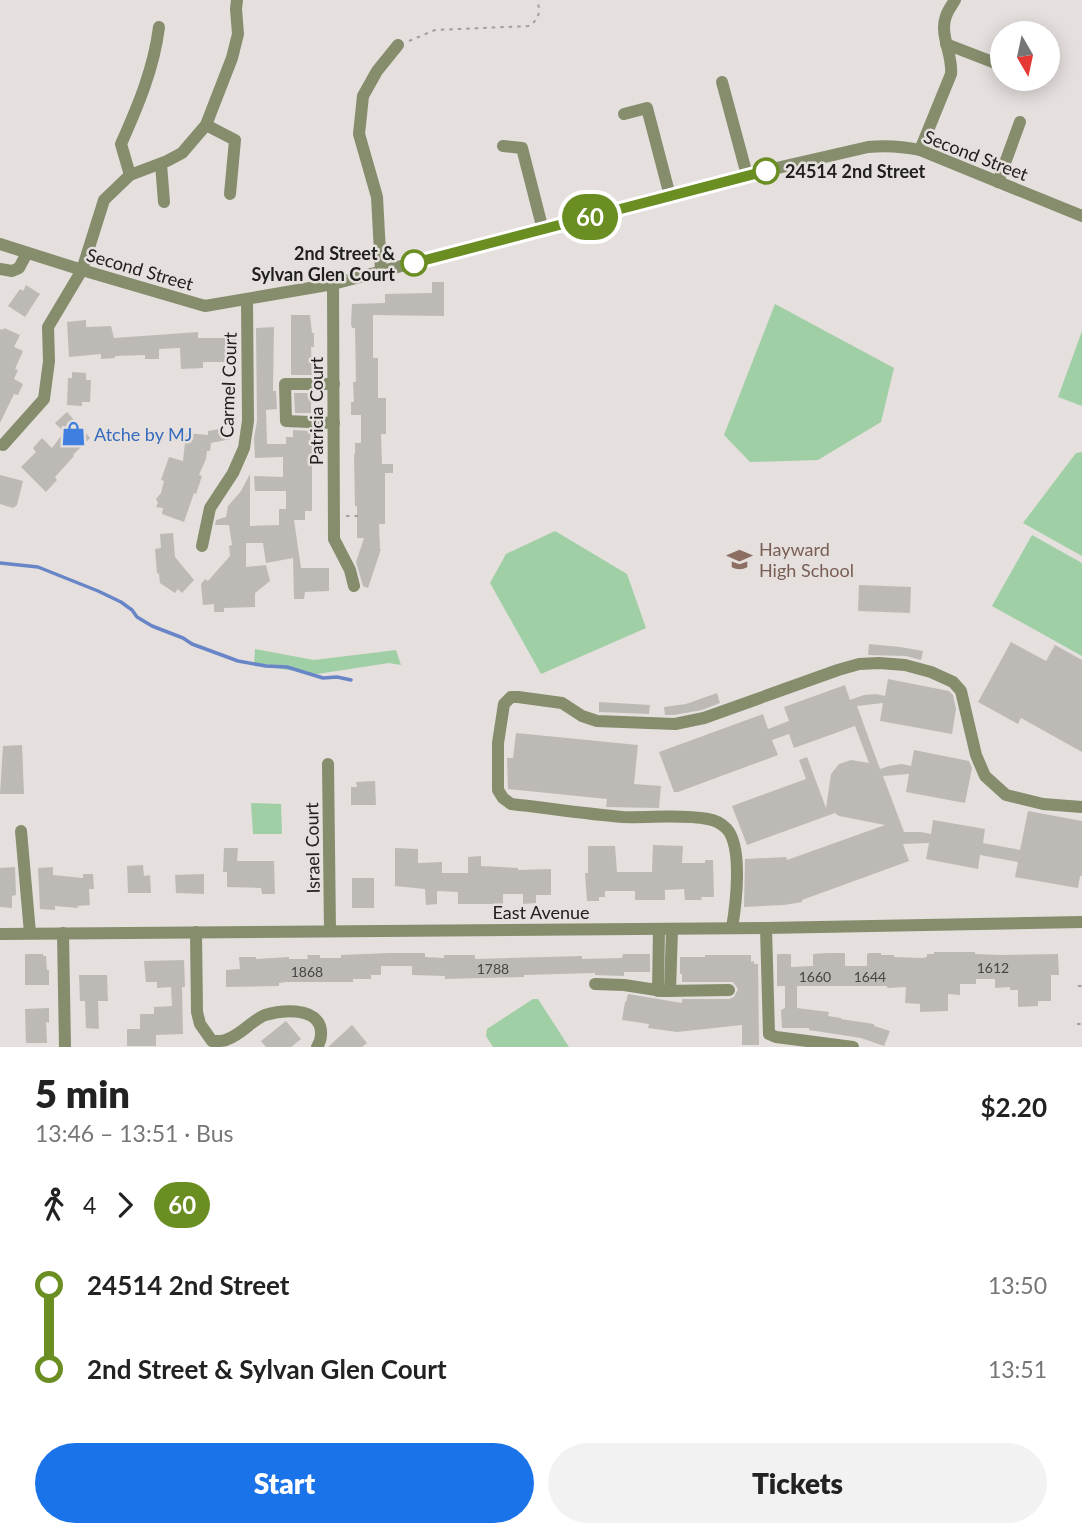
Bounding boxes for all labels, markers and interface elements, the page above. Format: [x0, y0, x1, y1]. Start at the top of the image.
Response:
north arrow [990, 21, 1060, 91]
map controls [990, 21, 1060, 91]
street label: Second Street [921, 125, 1032, 185]
marker: 24514 2nd Street [753, 158, 779, 184]
place label: 24514 2nd Street [785, 160, 926, 182]
line badge: 60 [558, 194, 622, 240]
text: 60 [576, 202, 604, 231]
place label: 2nd Street & Sylvan Glen Court [251, 242, 395, 285]
street label: Second Street [84, 243, 196, 295]
marker: 2nd Street & Sylvan Glen Court [401, 250, 427, 276]
street label: Carmel Court [215, 331, 241, 438]
street label: Patricia Court [305, 356, 327, 465]
shop icon: Atche by MJ [60, 420, 88, 448]
place label: Atche by MJ [94, 423, 192, 445]
place label: Hayward High School [759, 538, 854, 581]
school or university icon: Hayward High School [725, 545, 753, 573]
street label: Israel Court [300, 802, 324, 894]
street label: East Avenue [492, 901, 590, 923]
house number: 1612 [977, 959, 1009, 976]
house number: 1788 [477, 960, 509, 977]
house number: 1868 [291, 963, 323, 980]
house number: 1660 [799, 968, 831, 985]
house number: 1644 [854, 968, 886, 985]
text: 5 min [35, 1070, 130, 1116]
text: $2.20 [981, 1091, 1047, 1123]
text: 13:46 – 13:51 · Bus [35, 1119, 234, 1147]
icon: walk [35, 1186, 73, 1224]
icon: forward [106, 1186, 144, 1224]
text: 60 [168, 1190, 196, 1219]
text: 4 [83, 1191, 96, 1219]
text: 24514 2nd Street [87, 1269, 290, 1301]
text: 13:50 [988, 1271, 1047, 1299]
text: 2nd Street & Sylvan Glen Court [87, 1353, 447, 1385]
text: 13:51 [988, 1355, 1047, 1383]
button: Start [35, 1443, 534, 1523]
button: Tickets [548, 1443, 1047, 1523]

